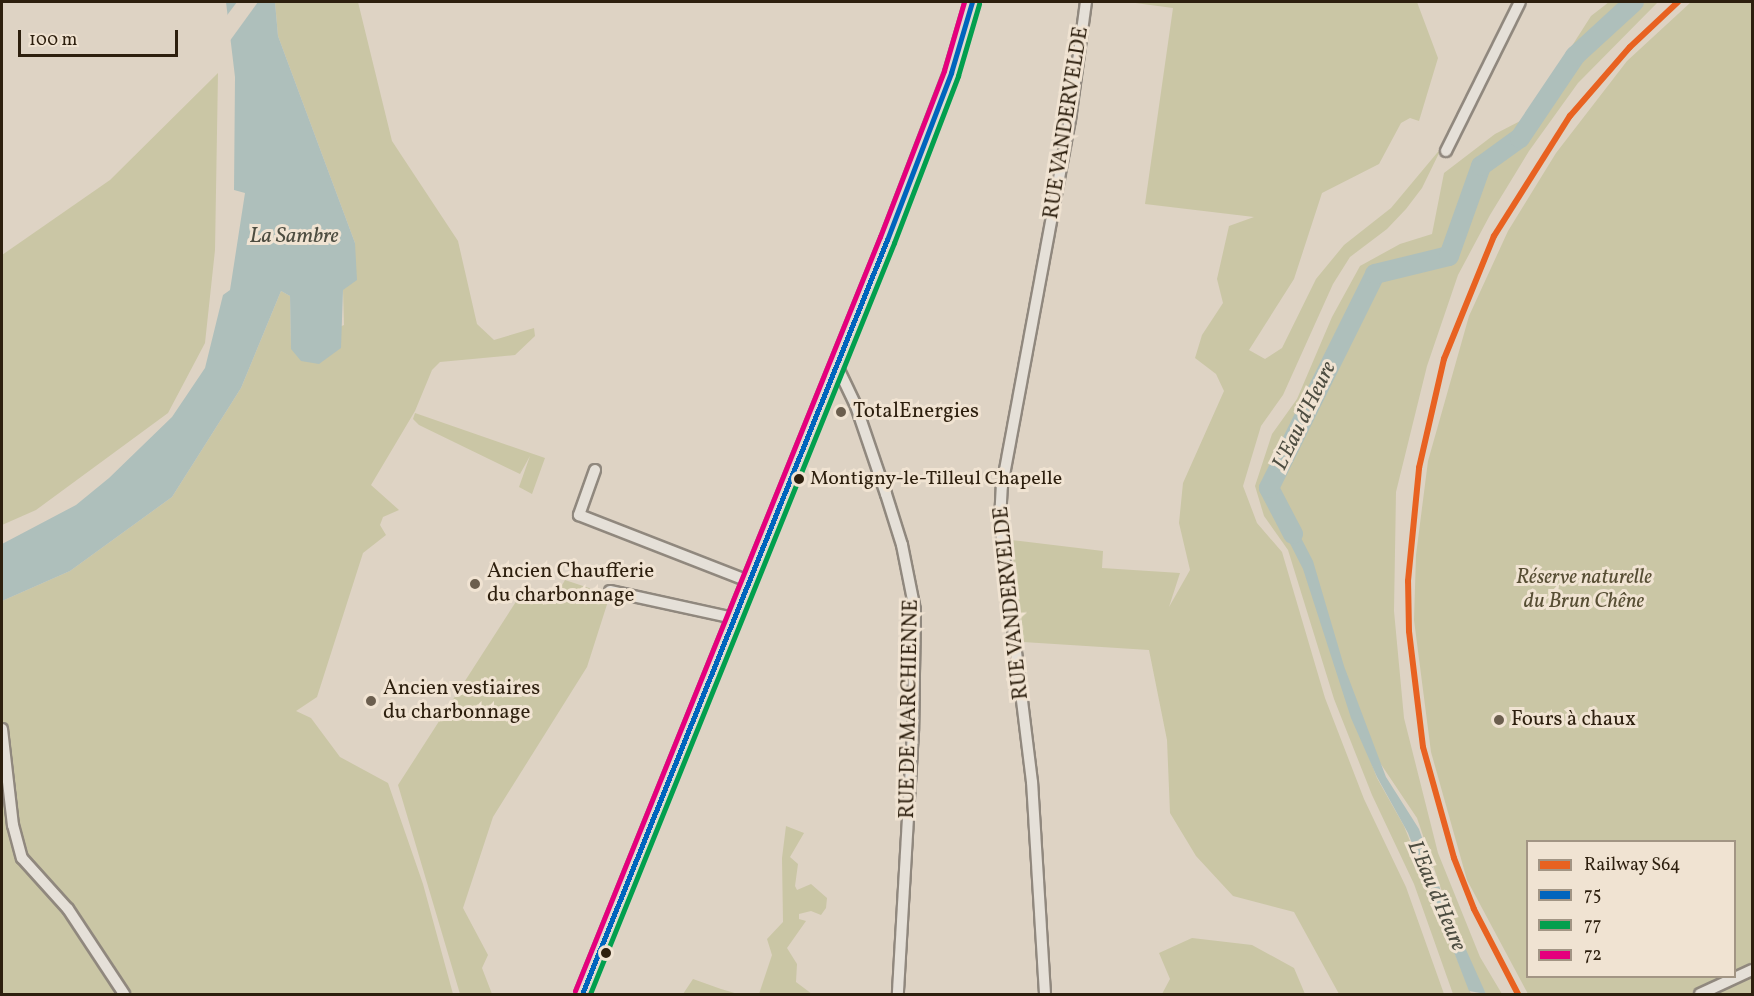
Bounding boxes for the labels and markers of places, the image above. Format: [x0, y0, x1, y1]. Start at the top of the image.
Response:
place label: TotalEnergies [853, 399, 979, 425]
marker: TotalEnergies [834, 405, 848, 419]
place label: Montigny-le-Tilleul Chapelle [810, 467, 1062, 491]
marker: Montigny-le-Tilleul Chapelle [793, 473, 805, 485]
place label: Ancien Chaufferie du charbonnage [487, 559, 654, 609]
marker: Ancien Chaufferie du charbonnage [468, 577, 482, 591]
place label: Ancien vestiaires du charbonnage [383, 676, 541, 726]
marker: Ancien vestiaires du charbonnage [364, 694, 378, 708]
place label: Fours à chaux [1511, 707, 1636, 733]
marker: Fours à chaux [1492, 713, 1506, 727]
unlabelled marker [600, 947, 612, 959]

